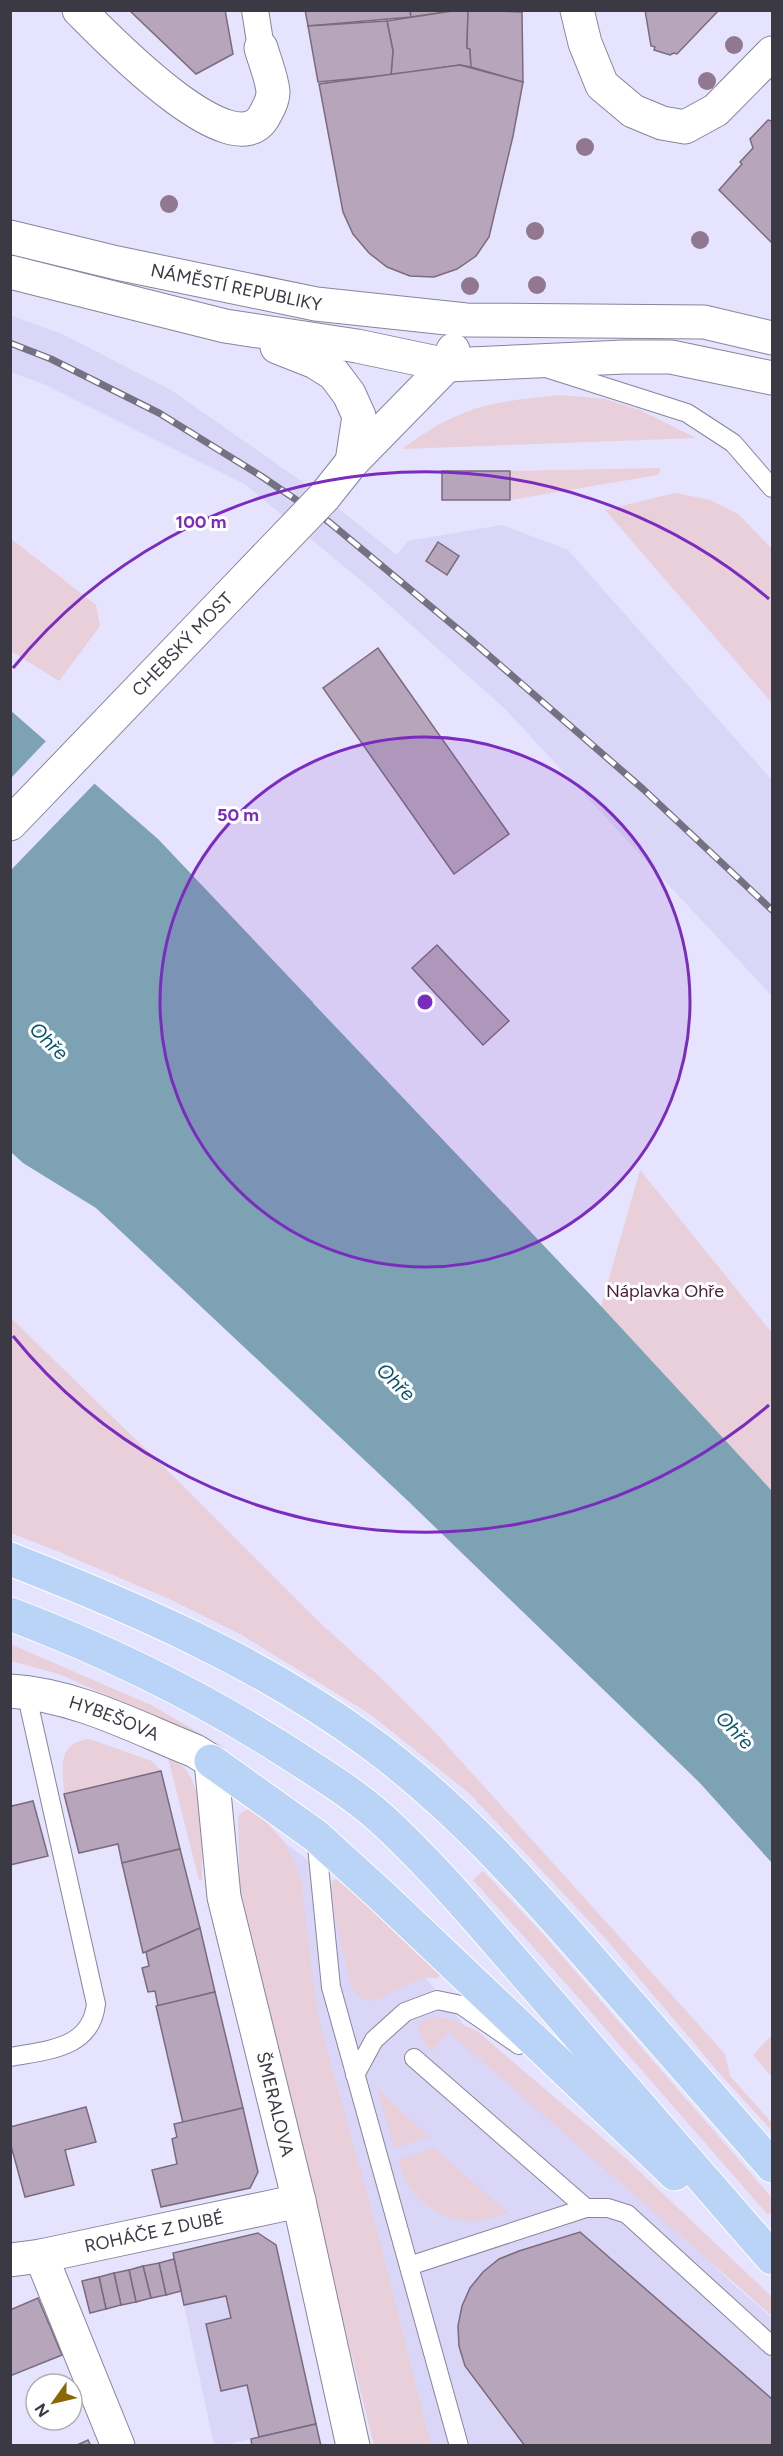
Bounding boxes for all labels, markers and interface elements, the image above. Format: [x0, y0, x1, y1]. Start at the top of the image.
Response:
street label: NÁMĚSTÍ REPUBLIKY [149, 259, 323, 316]
text: 100 m [176, 511, 226, 533]
street label: CHEBSKÝ MOST [128, 588, 237, 701]
text: 50 m [217, 804, 259, 826]
centre of rings [415, 992, 435, 1012]
water label: Ohře [25, 1017, 73, 1065]
park label: Náplavka Ohře [606, 1280, 724, 1302]
water label: Ohře [372, 1358, 420, 1406]
street label: HYBEŠOVA [66, 1691, 162, 1746]
water label: Ohře [711, 1706, 759, 1754]
street label: ŠMERALOVA [252, 2050, 299, 2159]
street label: ROHÁČE Z DUBÉ [83, 2206, 226, 2257]
north arrow [24, 2372, 84, 2432]
text: N [31, 2400, 53, 2421]

